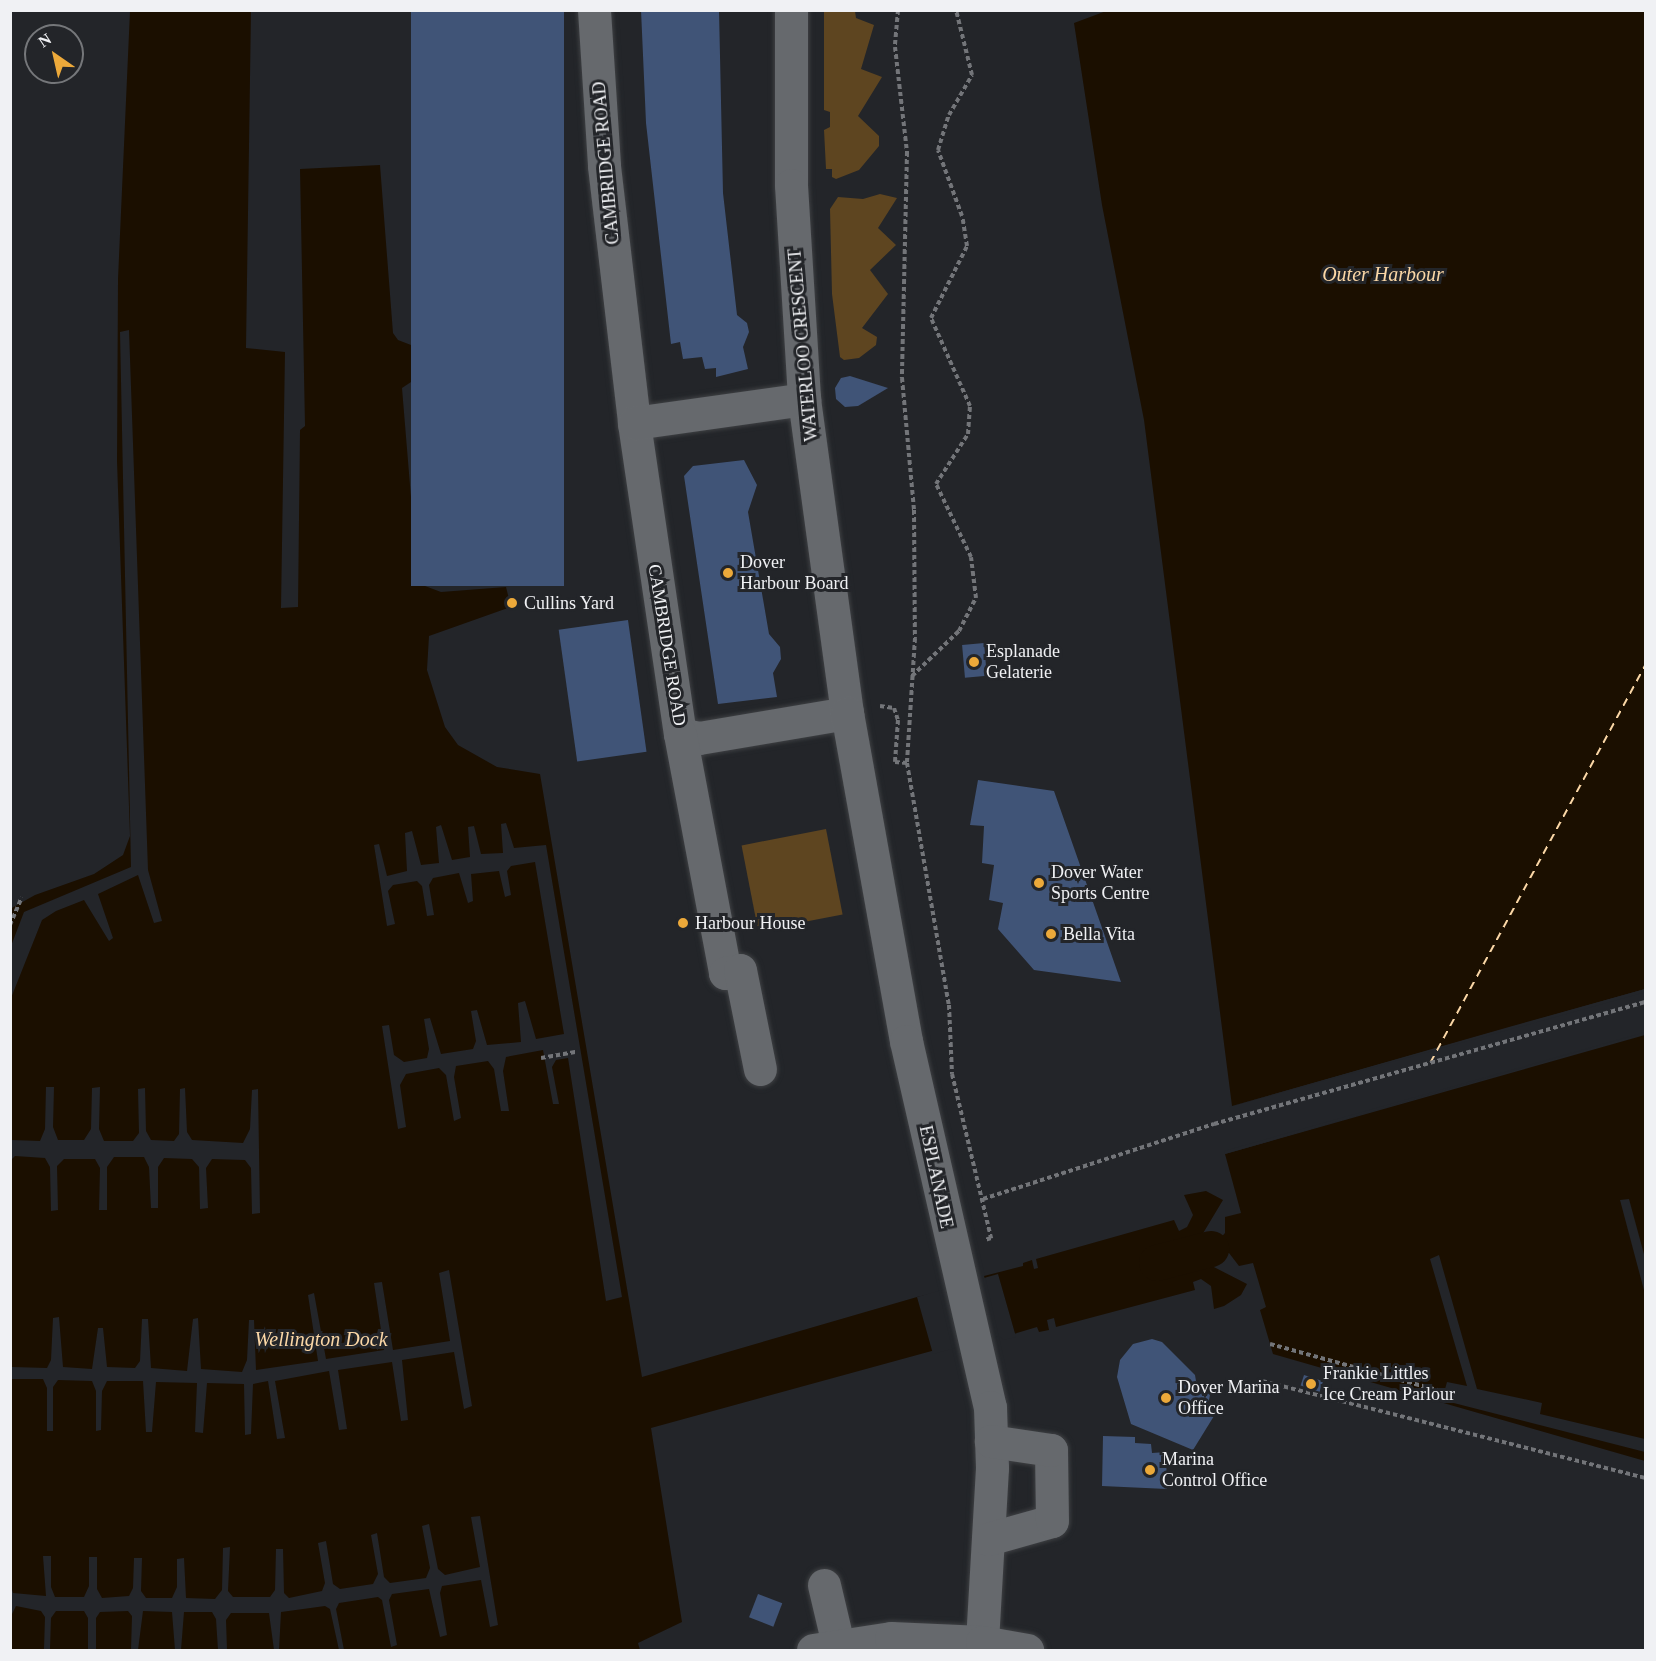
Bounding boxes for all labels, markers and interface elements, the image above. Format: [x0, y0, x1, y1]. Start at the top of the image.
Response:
north arrow [24, 24, 84, 84]
text: N [35, 30, 54, 51]
street label: CAMBRIDGE ROAD [588, 81, 624, 245]
street label: WATERLOO CRESCENT [784, 248, 822, 442]
water label: Outer Harbour [1322, 262, 1444, 286]
place label: Dover Harbour Board [740, 552, 848, 594]
street label: CAMBRIDGE ROAD [644, 563, 690, 727]
marker: Dover Harbour Board [721, 566, 735, 580]
place label: Cullins Yard [524, 592, 615, 614]
marker: Cullins Yard [505, 596, 519, 610]
place label: Esplanade Gelaterie [986, 641, 1060, 684]
marker: Esplanade Gelaterie [967, 655, 981, 669]
place label: Dover Water Sports Centre [1051, 862, 1149, 904]
marker: Dover Water Sports Centre [1032, 876, 1046, 890]
place label: Harbour House [695, 912, 805, 934]
marker: Harbour House [676, 916, 690, 930]
place label: Bella Vita [1063, 923, 1135, 945]
marker: Bella Vita [1044, 927, 1058, 941]
street label: ESPLANADE [915, 1123, 957, 1231]
water label: Wellington Dock [254, 1327, 388, 1351]
place label: Frankie Littles Ice Cream Parlour [1323, 1363, 1455, 1406]
place label: Dover Marina Office [1178, 1377, 1279, 1420]
marker: Frankie Littles Ice Cream Parlour [1304, 1377, 1318, 1391]
marker: Dover Marina Office [1159, 1391, 1173, 1405]
place label: Marina Control Office [1162, 1449, 1267, 1492]
marker: Marina Control Office [1143, 1463, 1157, 1477]

